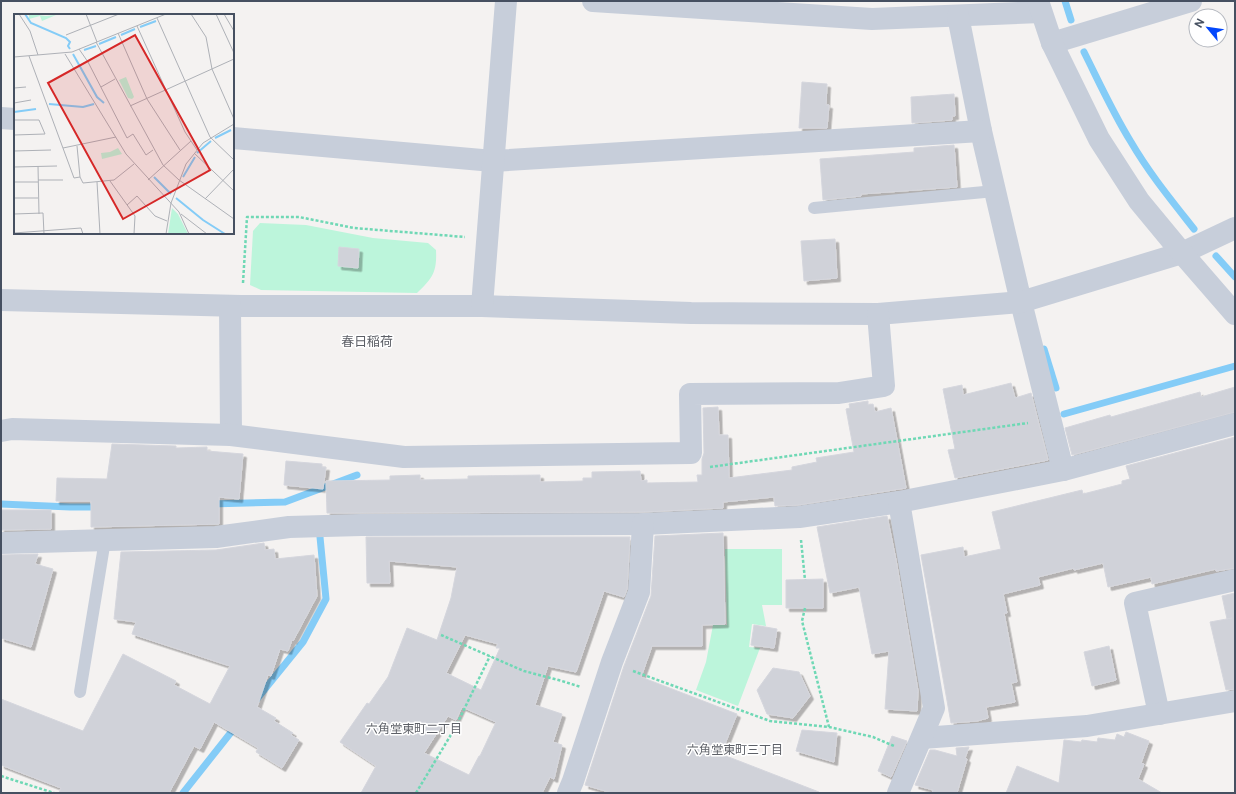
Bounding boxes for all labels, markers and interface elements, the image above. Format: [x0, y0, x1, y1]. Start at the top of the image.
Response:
north arrow [1188, 8, 1228, 48]
inset map [14, 14, 234, 234]
text: N [1192, 16, 1207, 30]
district label: 春日稲荷 [341, 334, 393, 349]
district label: 六角堂東町二丁目 [366, 722, 462, 736]
district label: 六角堂東町三丁目 [687, 743, 783, 757]

